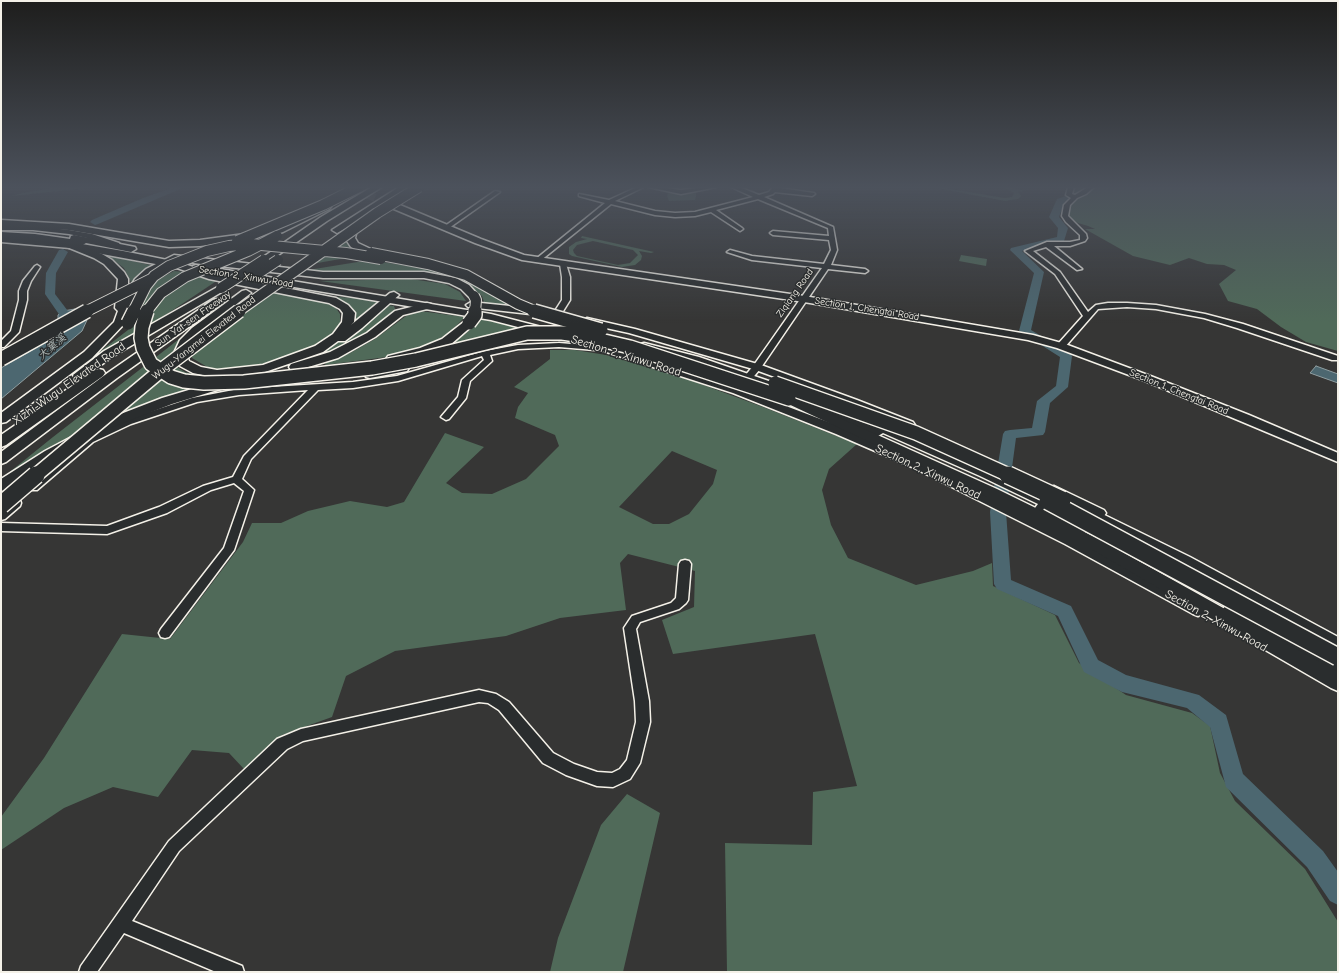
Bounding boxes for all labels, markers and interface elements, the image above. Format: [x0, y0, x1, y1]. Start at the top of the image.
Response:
street label: Section 2, Xinwu Road [198, 264, 294, 290]
street label: Ziqiang Road [774, 266, 816, 320]
street label: Sun Yat-sen Freeway [153, 288, 233, 350]
street label: Wugu-Yangmei Elevated Road [150, 294, 258, 382]
street label: Section 1, Chengtai Road [814, 295, 920, 323]
water label: 大窠溪 [35, 331, 69, 363]
street label: Section 2, Xinwu Road [569, 332, 683, 380]
street label: Xizhi-Wugu Elevated Road [10, 339, 128, 429]
street label: Section 1, Chengtai Road [1128, 367, 1230, 417]
street label: Section 2, Xinwu Road [873, 441, 983, 503]
street label: Section 2, Xinwu Road [1162, 587, 1270, 655]

